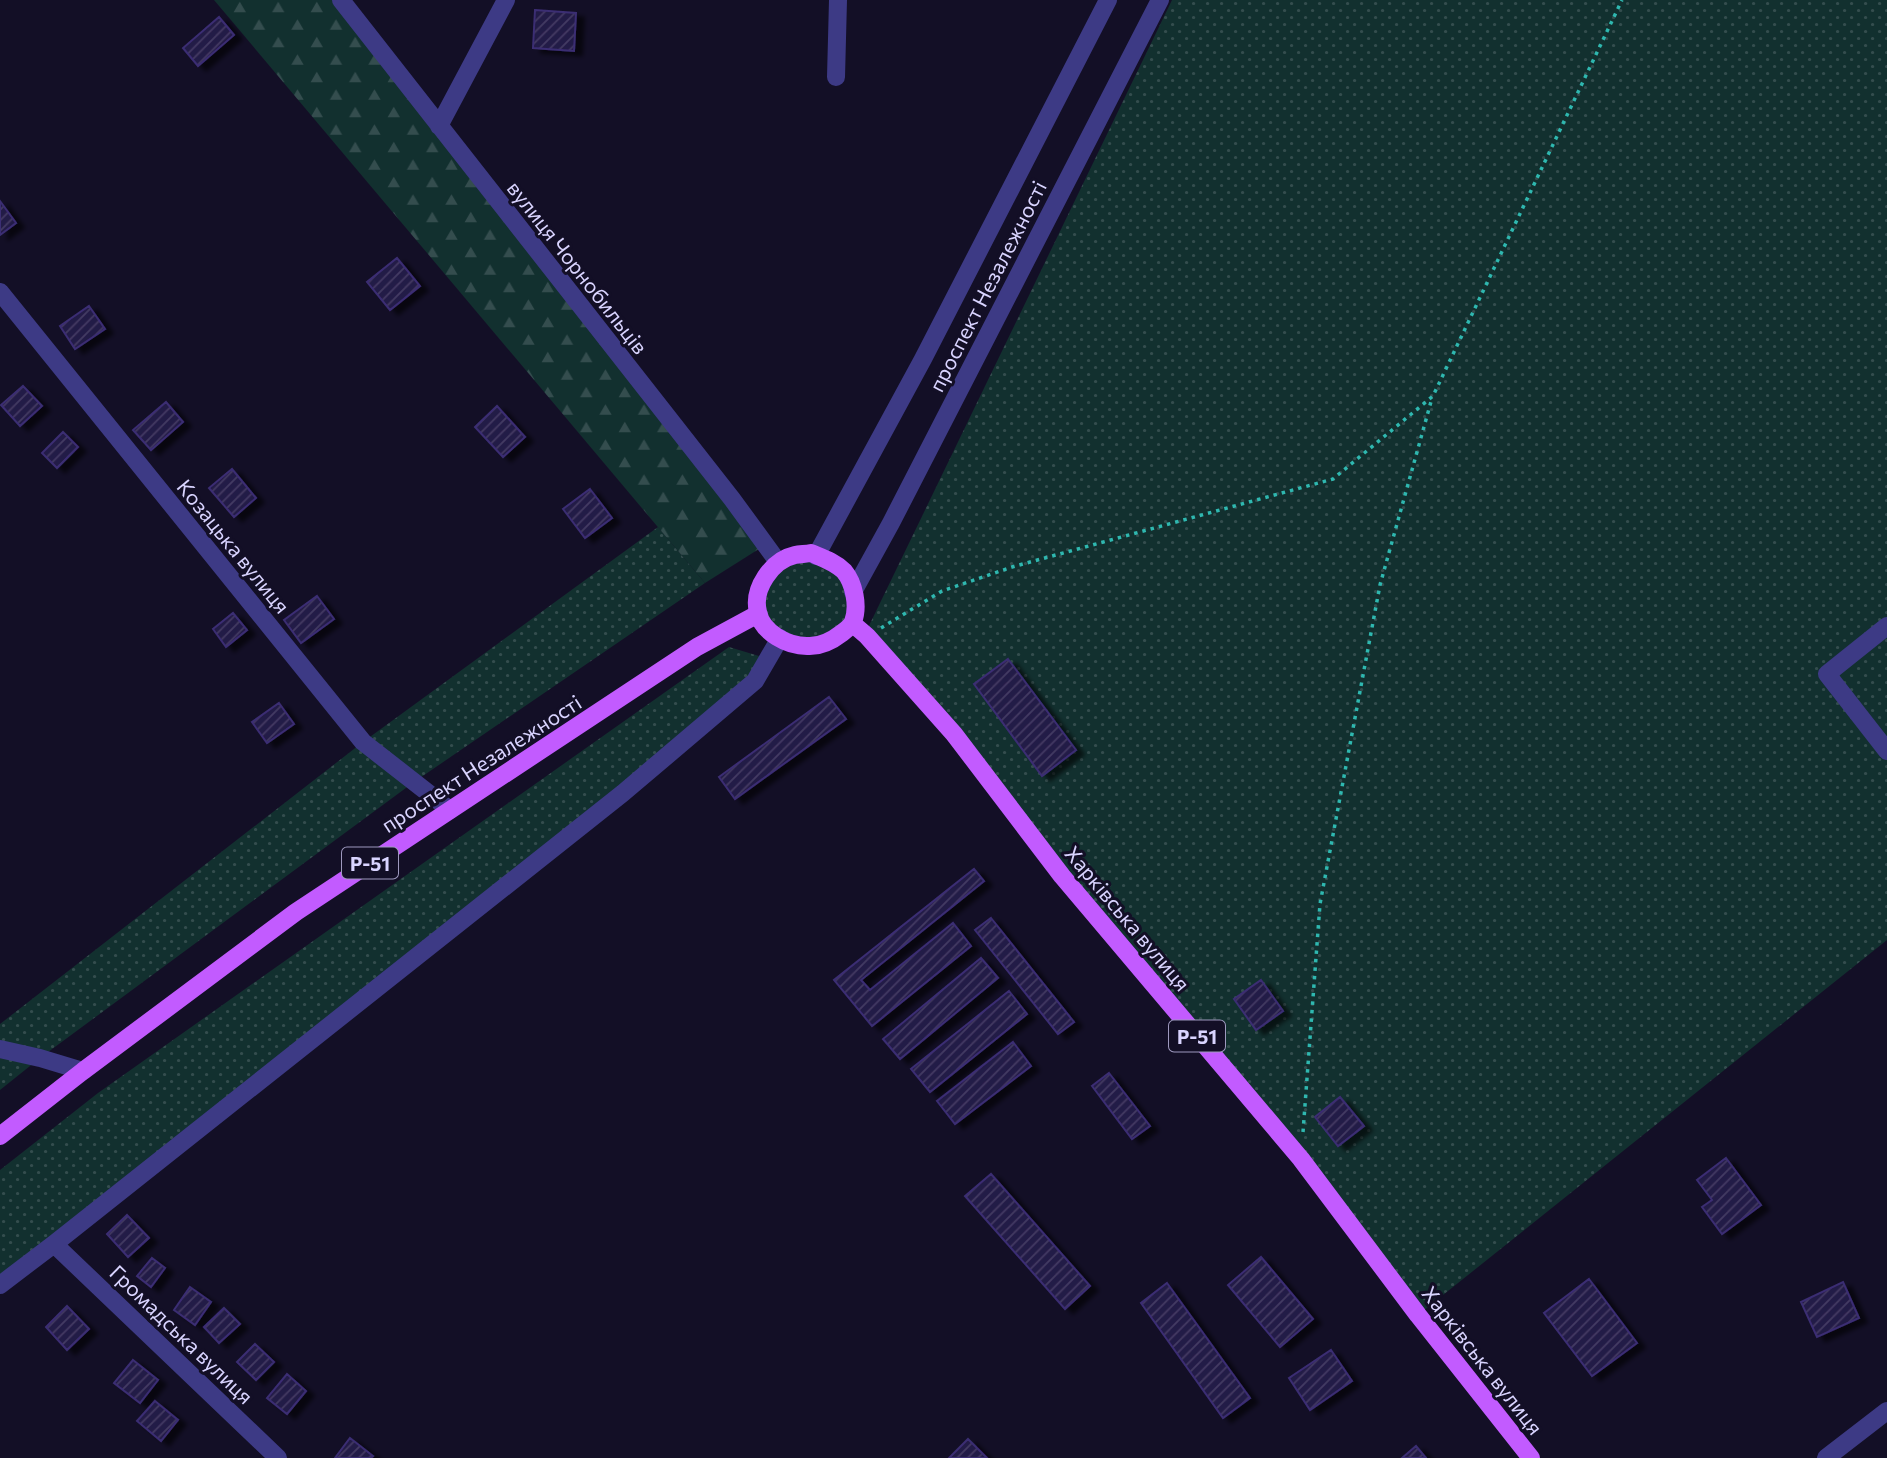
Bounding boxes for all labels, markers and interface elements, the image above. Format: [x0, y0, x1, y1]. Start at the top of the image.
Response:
street label: вулиця Чорнобильців [503, 176, 653, 358]
street label: проспект Незалежності [923, 176, 1051, 396]
street label: Козацька вулиця [172, 474, 296, 618]
street label: проспект Незалежності [376, 689, 586, 837]
street label: Харківська вулиця [1060, 841, 1196, 995]
road number: Р-51 [342, 848, 398, 878]
road number: Р-51 [1169, 1020, 1225, 1052]
street label: Громадська вулиця [105, 1259, 259, 1409]
street label: Харківська вулиця [1417, 1281, 1549, 1439]

